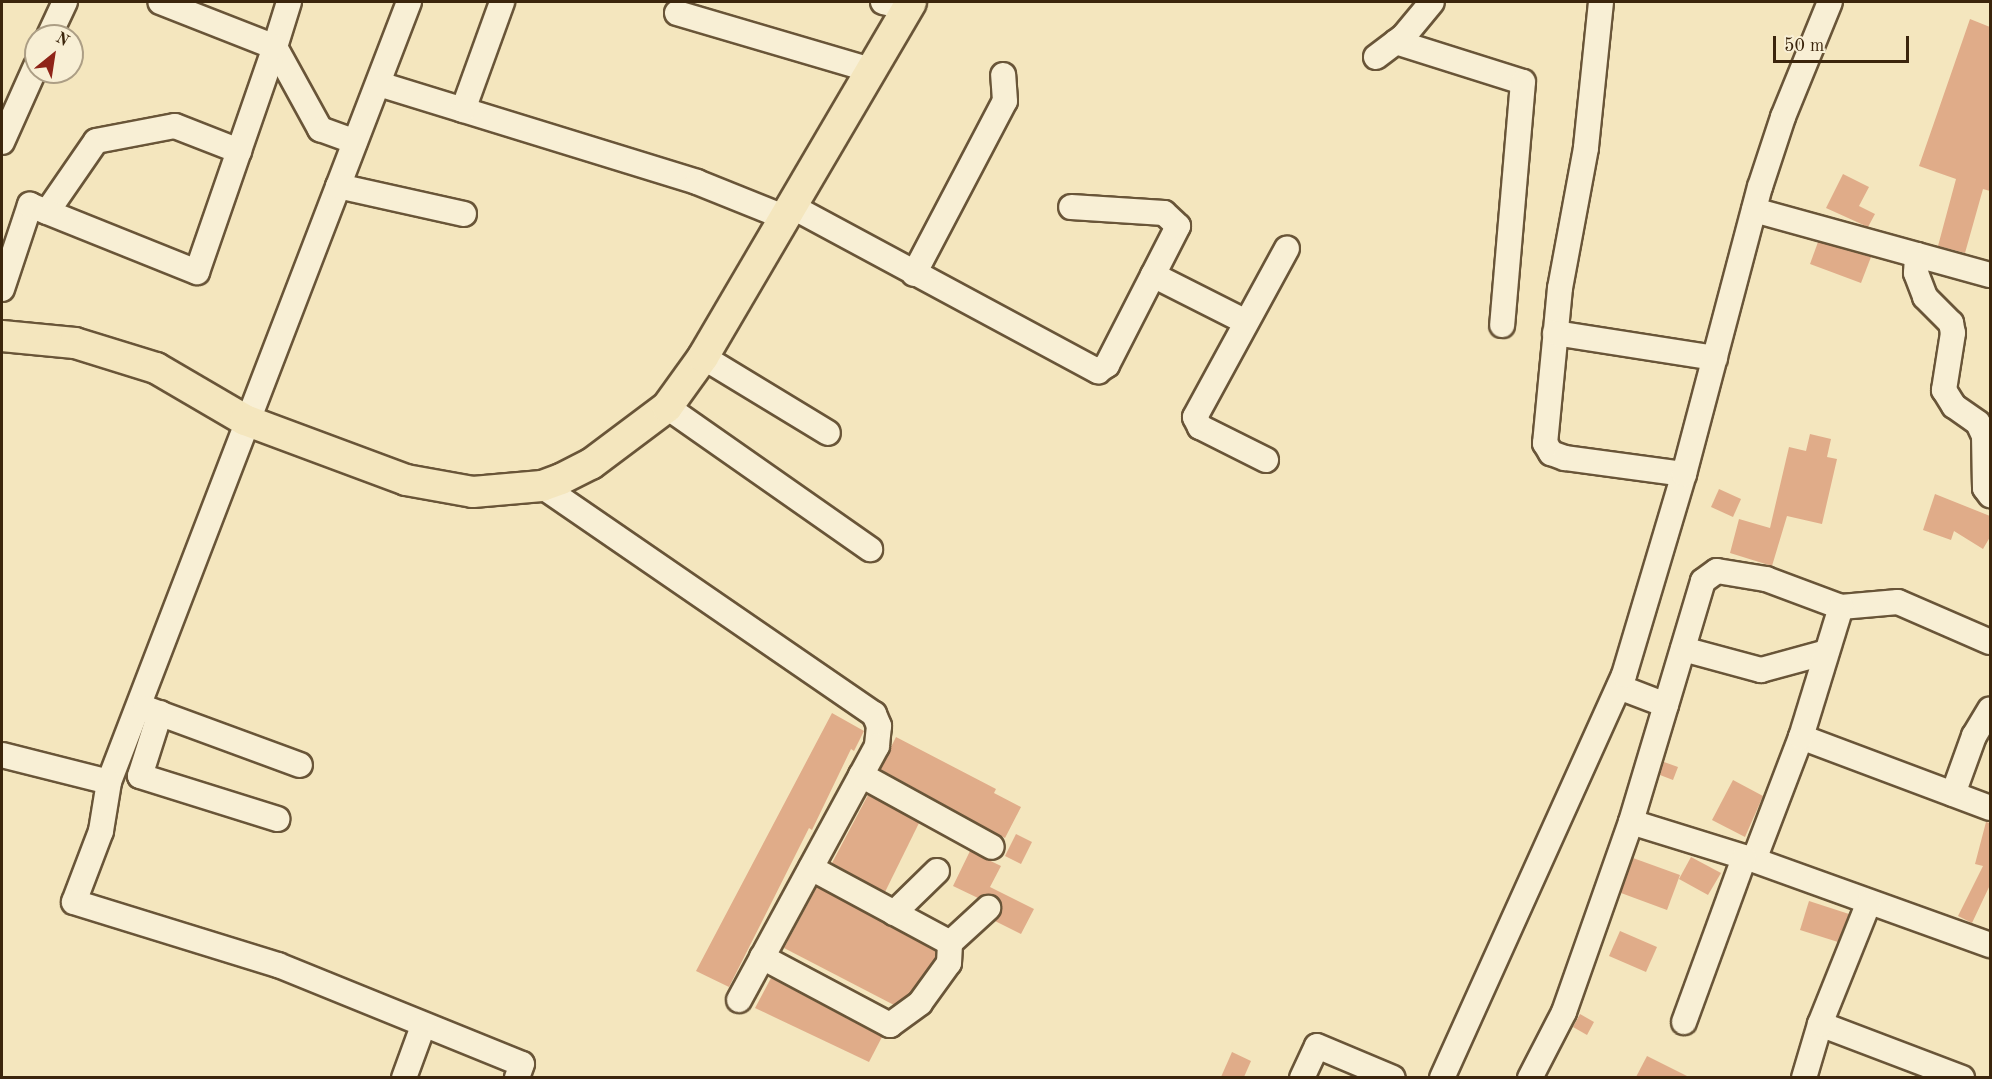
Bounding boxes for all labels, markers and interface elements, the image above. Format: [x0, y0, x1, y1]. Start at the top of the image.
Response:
north arrow [24, 24, 84, 84]
scale bar [1776, 24, 1912, 62]
text: N [53, 30, 71, 50]
text: 50 m [1784, 37, 1824, 55]

